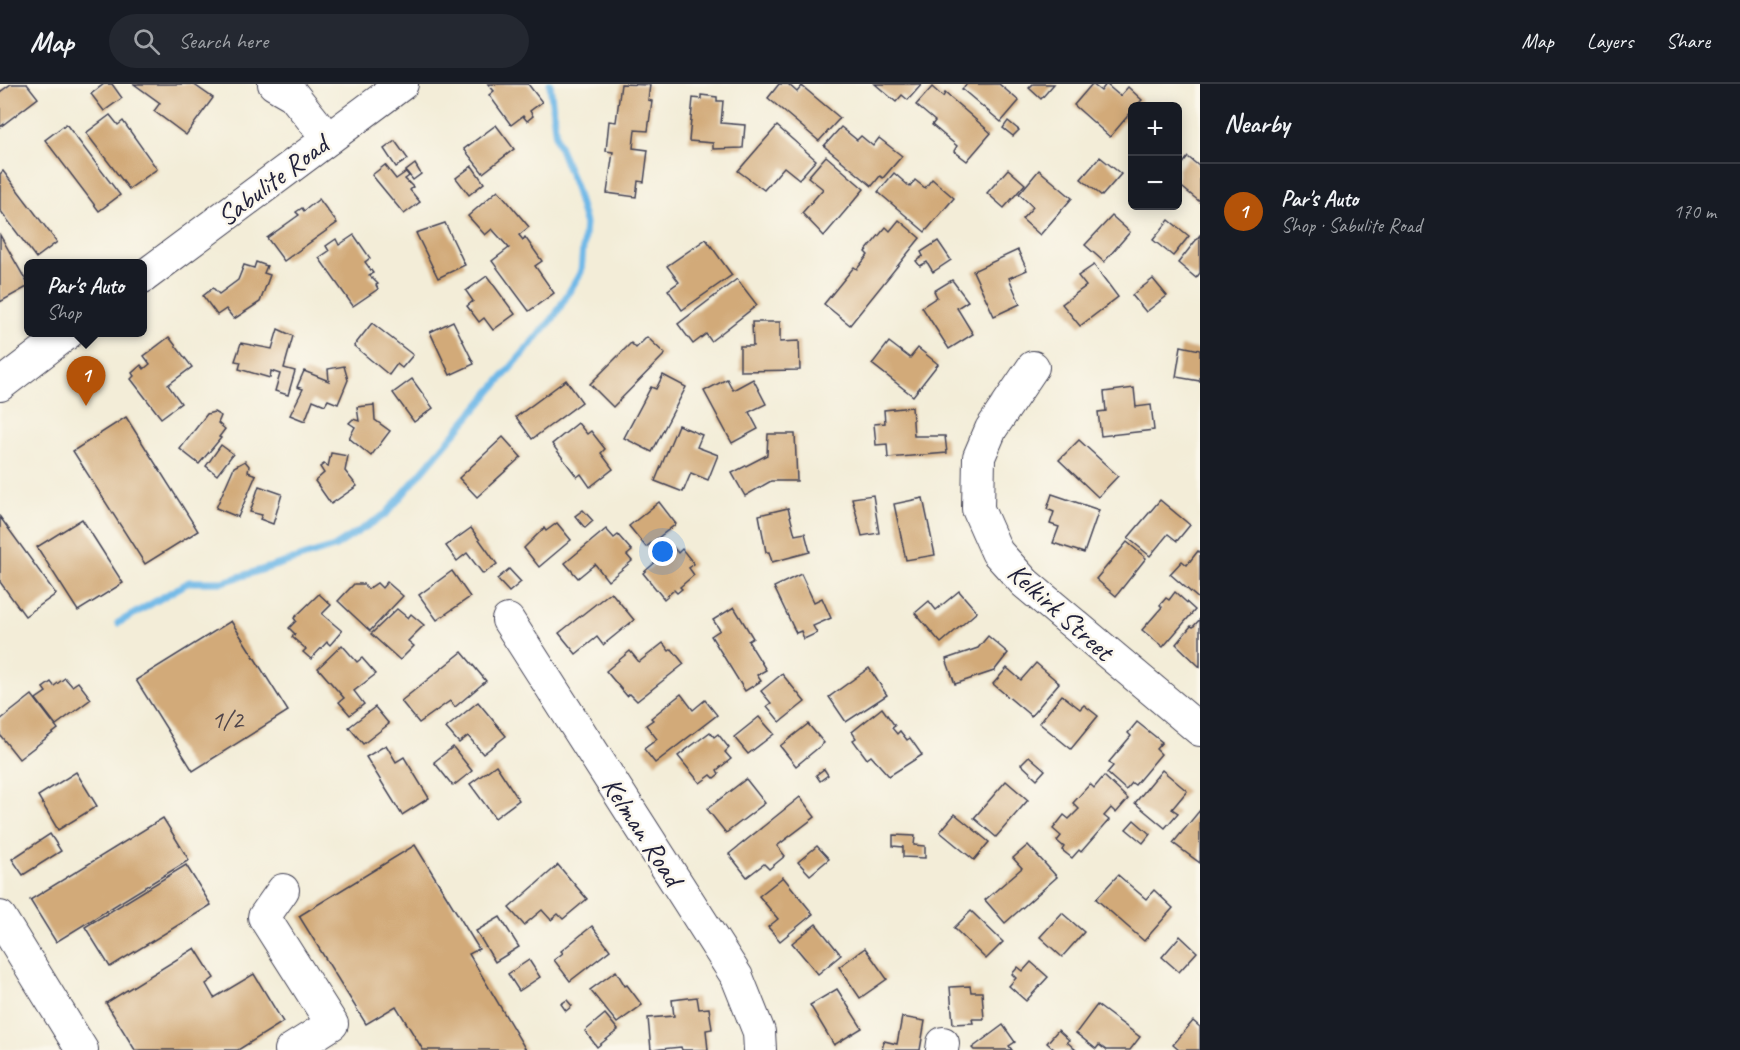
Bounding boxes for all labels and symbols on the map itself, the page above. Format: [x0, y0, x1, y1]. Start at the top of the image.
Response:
street label: Sabulite Road [210, 125, 338, 234]
pin: 1 [66, 356, 106, 406]
your location [648, 537, 677, 566]
street label: Kelkirk Street [1001, 555, 1123, 670]
house number: 1/2 [211, 703, 245, 736]
street label: Kelman Road [595, 770, 693, 896]

